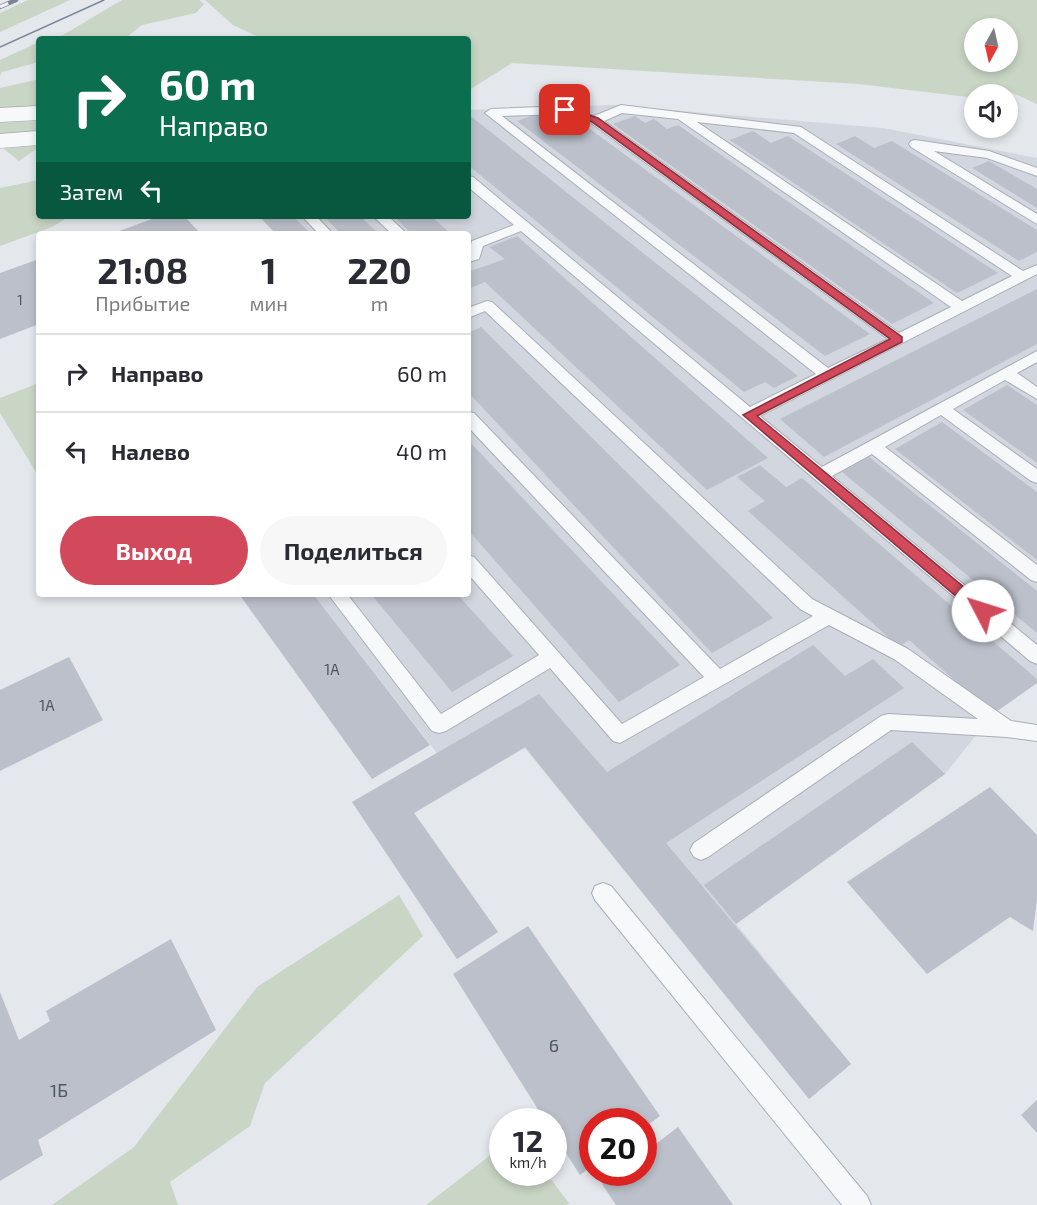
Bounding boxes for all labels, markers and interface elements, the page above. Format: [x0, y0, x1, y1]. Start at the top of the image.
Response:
north arrow [964, 18, 1018, 72]
map controls [964, 18, 1018, 138]
text: 60 m [159, 58, 256, 108]
icon: right [60, 60, 138, 138]
pin [539, 84, 590, 135]
button: sound [964, 84, 1018, 138]
icon: arrive [548, 93, 581, 126]
text: Направо [159, 109, 268, 141]
icon: left [135, 174, 168, 207]
text: Затем [60, 178, 123, 204]
text: 21:08 [97, 248, 188, 291]
text: 1 [261, 248, 277, 291]
text: 220 [347, 248, 412, 291]
house number: 1 [17, 291, 23, 308]
text: Прибытие [95, 291, 190, 315]
text: мин [250, 291, 288, 315]
text: m [371, 291, 388, 315]
icon: right [60, 357, 93, 390]
text: Направо [111, 360, 204, 386]
text: 60 m [397, 360, 447, 386]
icon: left [60, 435, 93, 468]
text: Налево [111, 438, 190, 464]
text: 40 m [396, 438, 447, 464]
button: Выход [60, 516, 248, 585]
button: Поделиться [260, 516, 447, 585]
position arrow [951, 579, 1015, 643]
house number: 1А [324, 660, 340, 678]
house number: 1А [39, 696, 55, 714]
house number: 6 [549, 1034, 559, 1056]
house number: 1Б [50, 1079, 68, 1101]
speed limit sign: 20 [579, 1108, 657, 1186]
text: 12 [513, 1122, 543, 1158]
text: km/h [509, 1153, 547, 1171]

